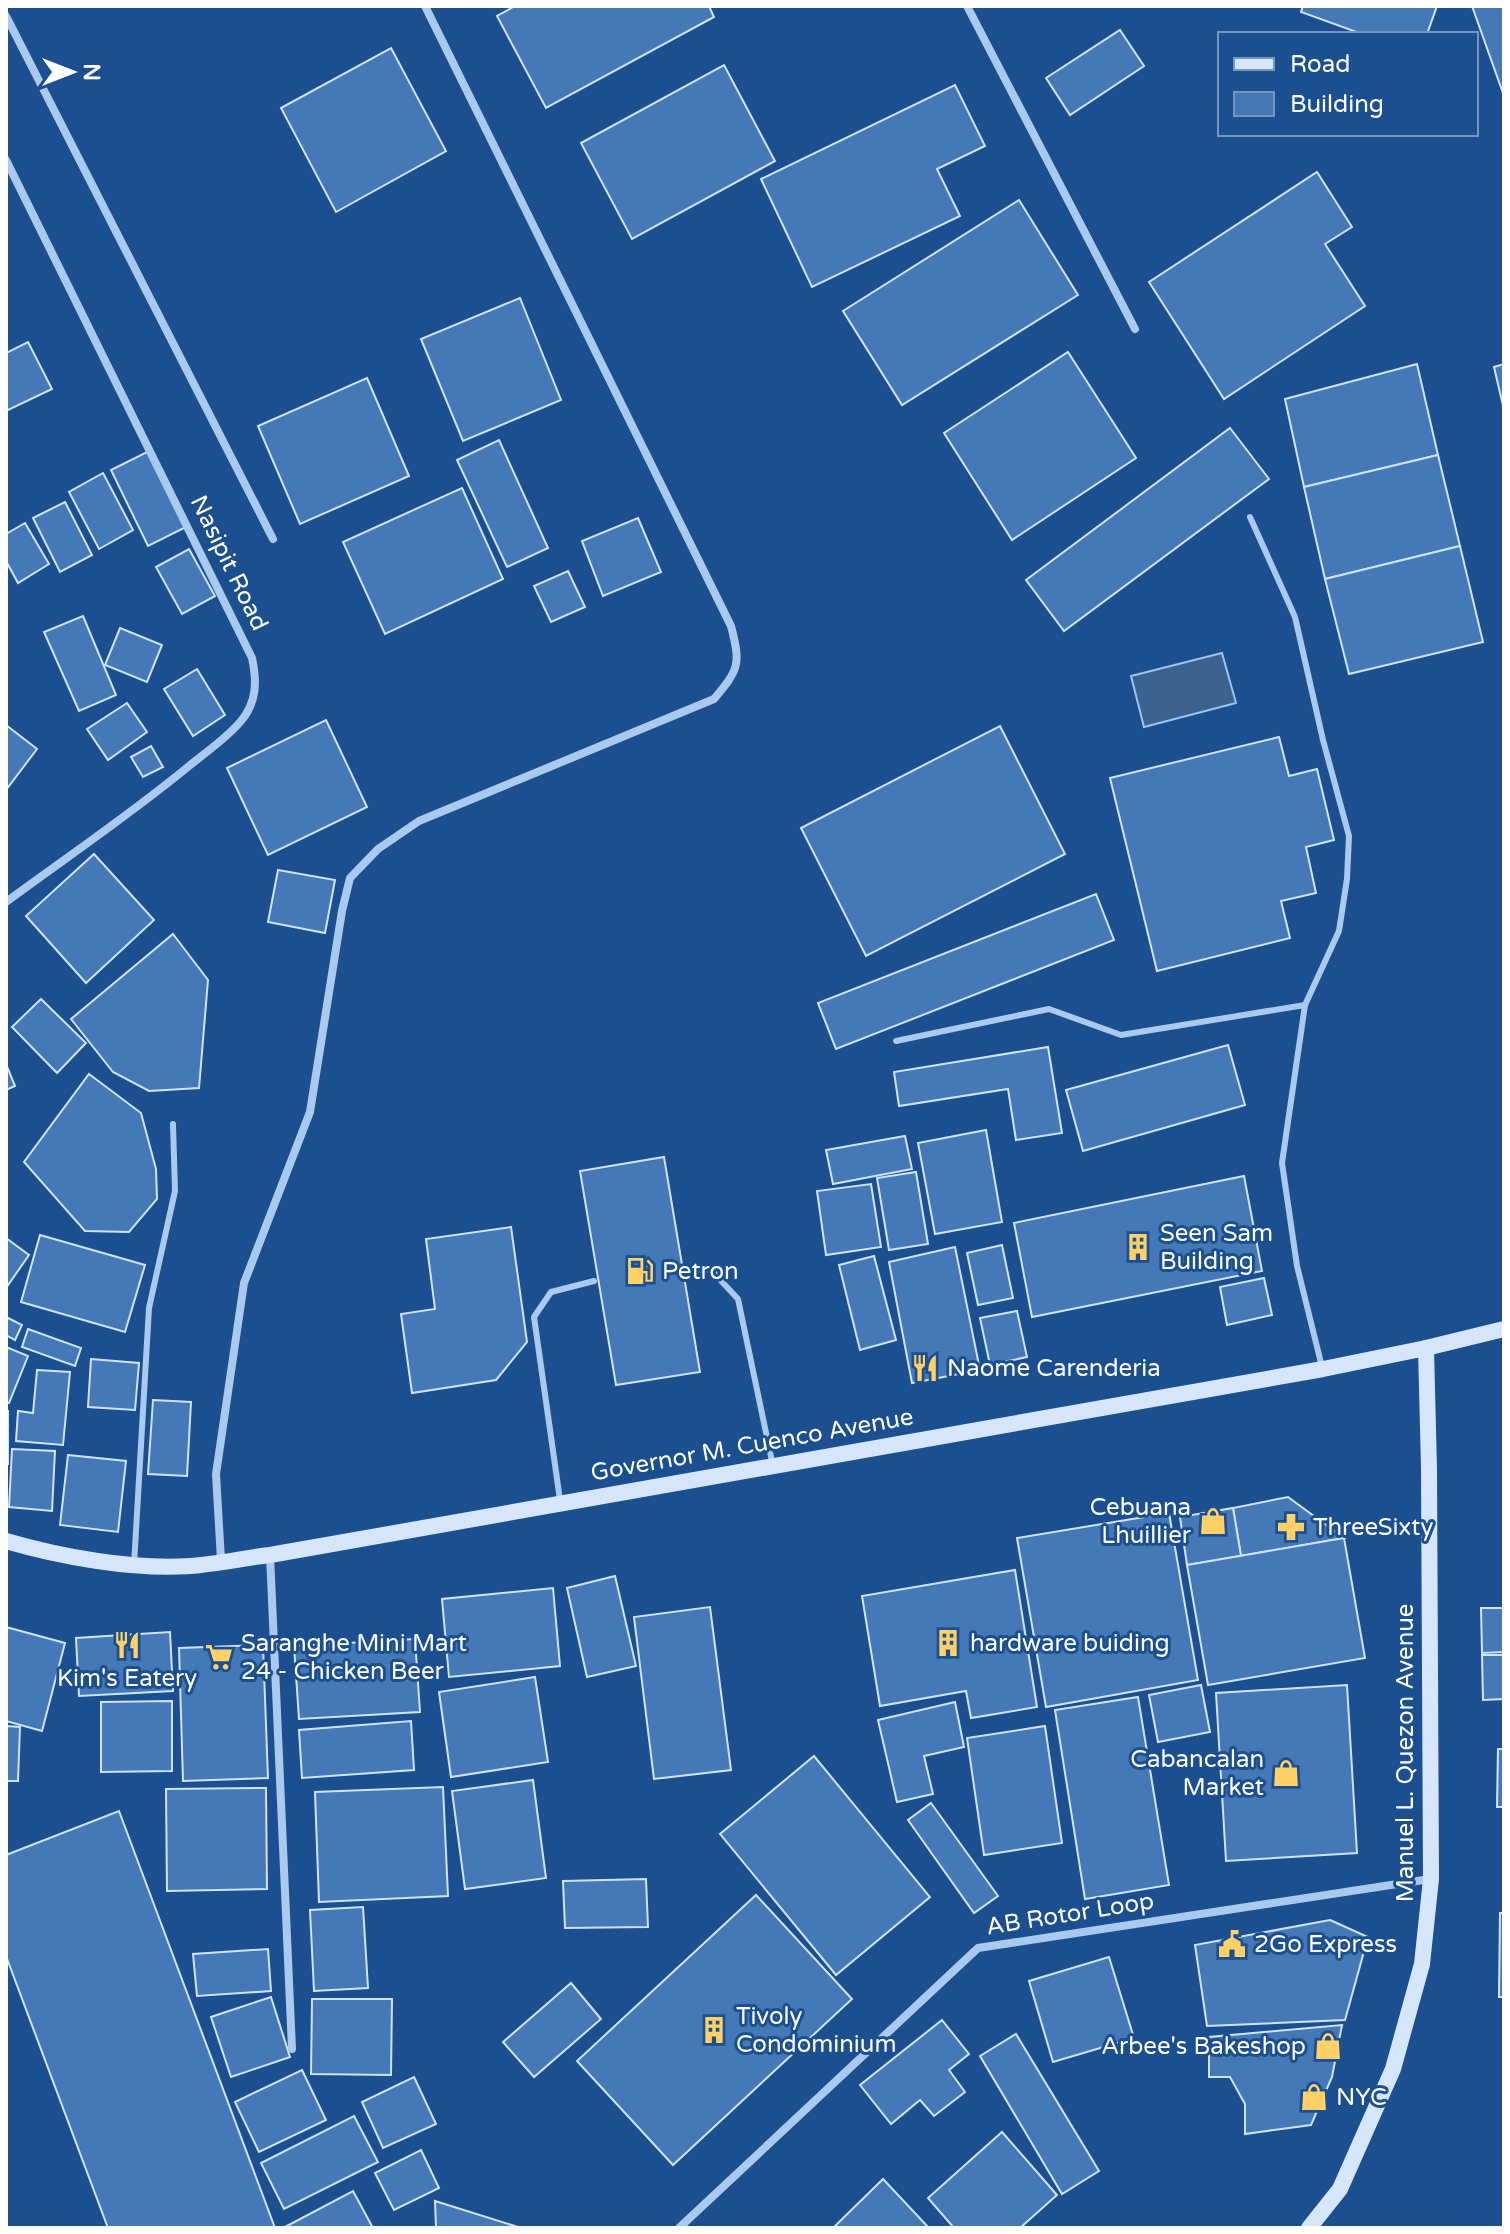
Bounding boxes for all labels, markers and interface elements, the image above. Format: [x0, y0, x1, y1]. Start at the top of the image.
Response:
north arrow [32, 32, 112, 112]
legend [1218, 32, 1478, 136]
text: Road [1290, 50, 1350, 79]
text: N [78, 63, 104, 81]
text: Building [1290, 90, 1384, 119]
street label: Nasipit Road [184, 491, 274, 635]
place label: Seen Sam Building [1160, 1219, 1273, 1276]
building icon: Seen Sam Building [1123, 1232, 1153, 1262]
fuel station icon: Petron [625, 1256, 655, 1286]
place label: Petron [662, 1257, 739, 1286]
restaurant icon: Naome Carenderia [910, 1353, 940, 1383]
place label: Naome Carenderia [947, 1354, 1161, 1383]
street label: Governor M. Cuenco Avenue [589, 1402, 915, 1488]
place label: Cebuana Lhuillier [1090, 1493, 1192, 1550]
shop icon: Cebuana Lhuillier [1198, 1506, 1228, 1536]
pharmacy icon: ThreeSixty [1276, 1512, 1306, 1542]
place label: ThreeSixty [1313, 1513, 1433, 1542]
street label: Manuel L. Quezon Avenue [1391, 1604, 1420, 1902]
building icon: hardware buiding [933, 1628, 963, 1658]
place label: Saranghe Mini Mart 24 - Chicken Beer [241, 1629, 467, 1686]
place label: hardware buiding [970, 1629, 1170, 1658]
restaurant icon: Kim's Eatery [112, 1630, 142, 1660]
supermarket icon: Saranghe Mini Mart 24 - Chicken Beer [204, 1642, 234, 1672]
place label: Kim's Eatery [57, 1664, 197, 1693]
place label: Cabancalan Market [1130, 1745, 1264, 1802]
shop icon: Cabancalan Market [1271, 1758, 1301, 1788]
street label: AB Rotor Loop [984, 1886, 1156, 1942]
public building icon: 2Go Express [1217, 1929, 1247, 1959]
place label: 2Go Express [1254, 1930, 1397, 1959]
place label: Tivoly Condominium [736, 2002, 897, 2059]
building icon: Tivoly Condominium [699, 2015, 729, 2045]
shop icon: Arbee's Bakeshop [1313, 2031, 1343, 2061]
place label: Arbee's Bakeshop [1101, 2032, 1306, 2061]
shop icon: NYC [1299, 2082, 1329, 2112]
place label: NYC [1336, 2083, 1387, 2112]

